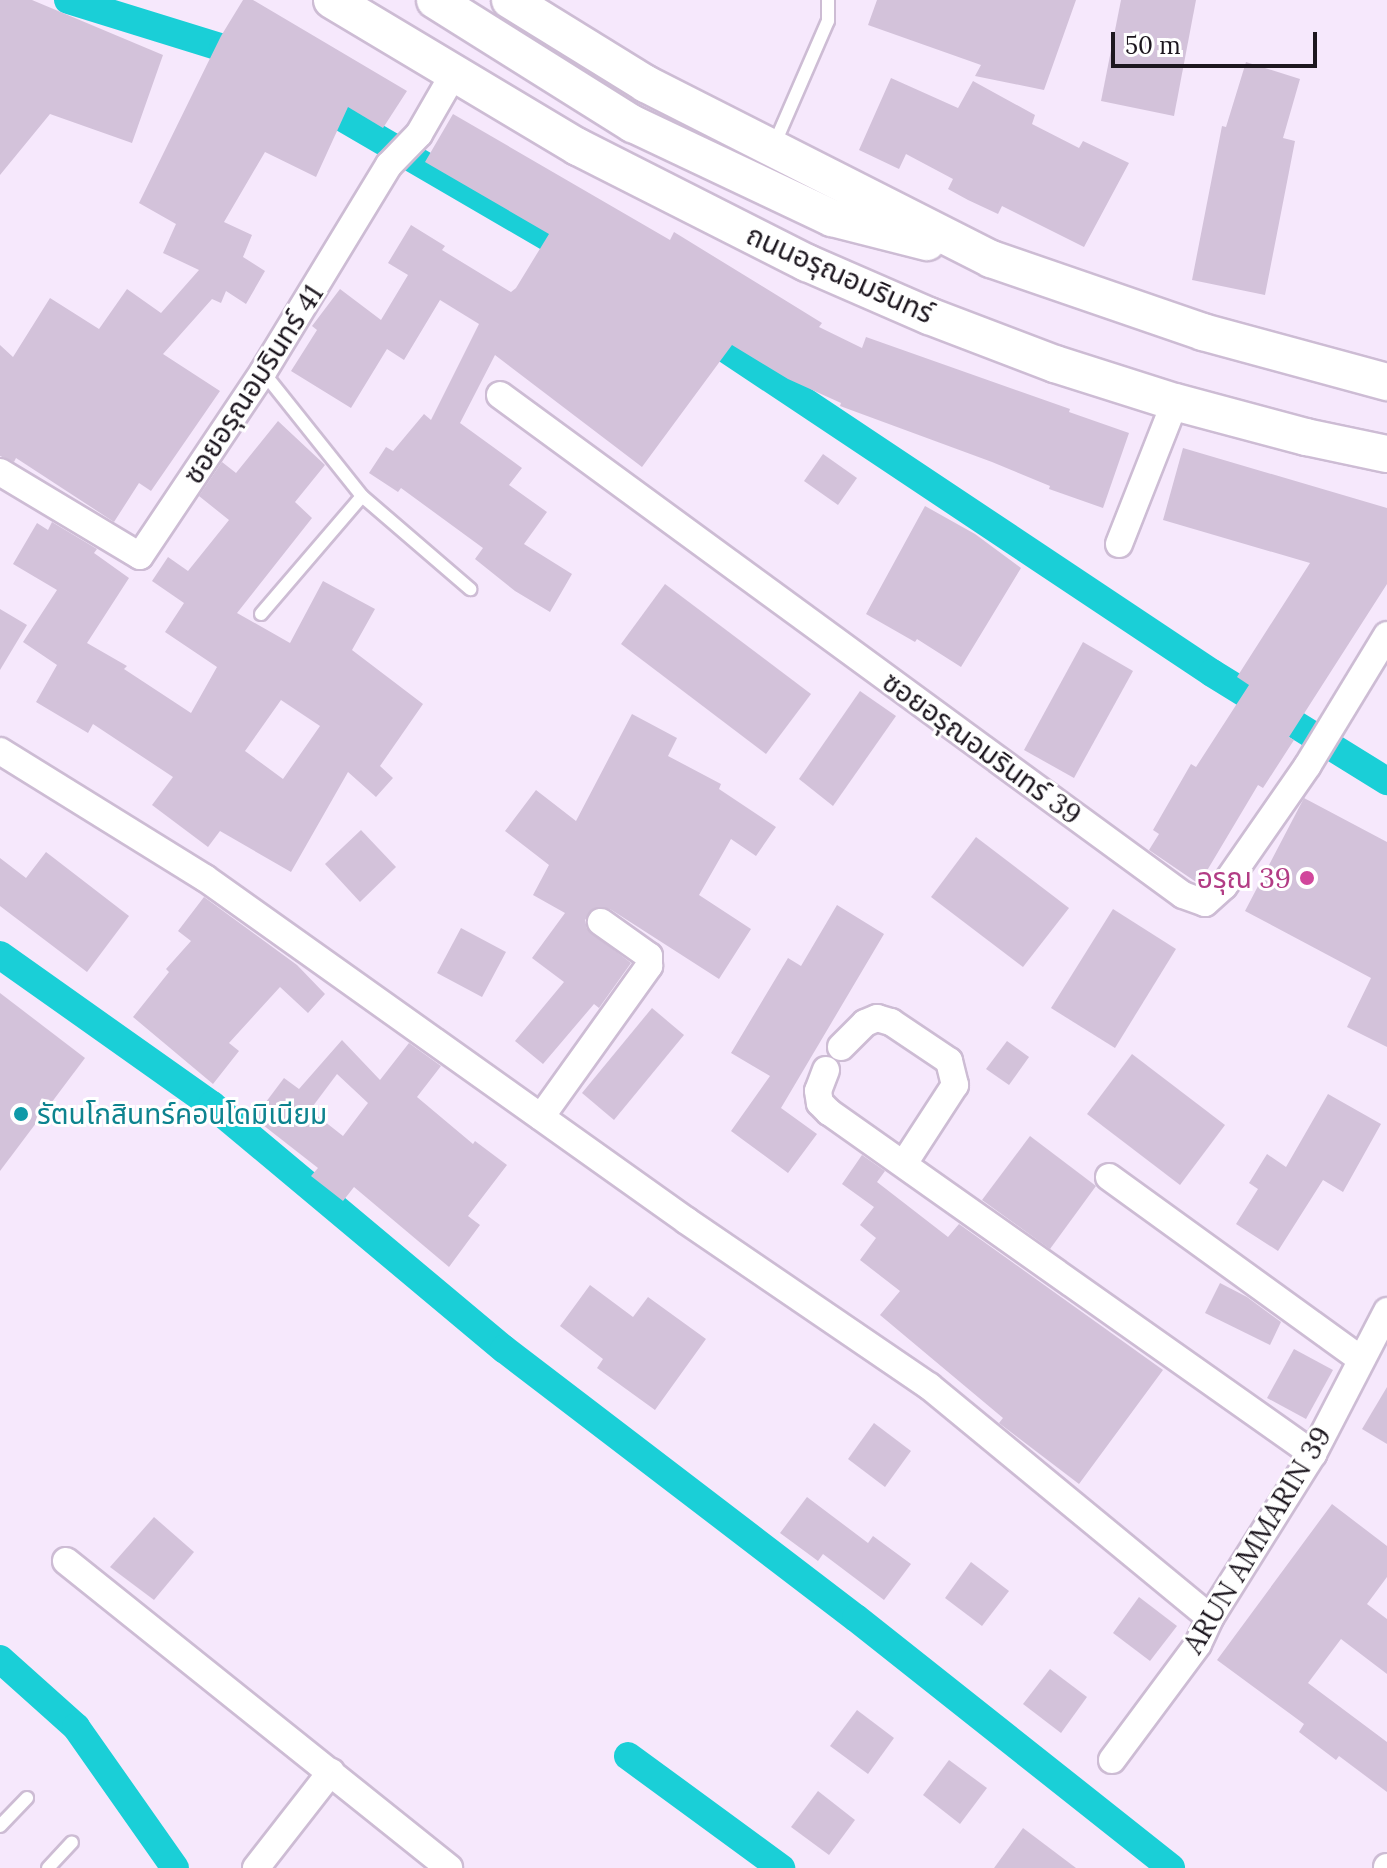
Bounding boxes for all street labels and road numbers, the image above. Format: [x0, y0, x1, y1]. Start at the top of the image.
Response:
street label: ถนนอรุณอมรินทร์ [741, 218, 939, 330]
street label: ซอยอรุณอมรินทร์ 41 [176, 278, 330, 490]
street label: ซอยอรุณอมรินทร์ 39 [876, 665, 1088, 831]
street label: ARUN AMMARIN 39 [1176, 1421, 1338, 1659]

